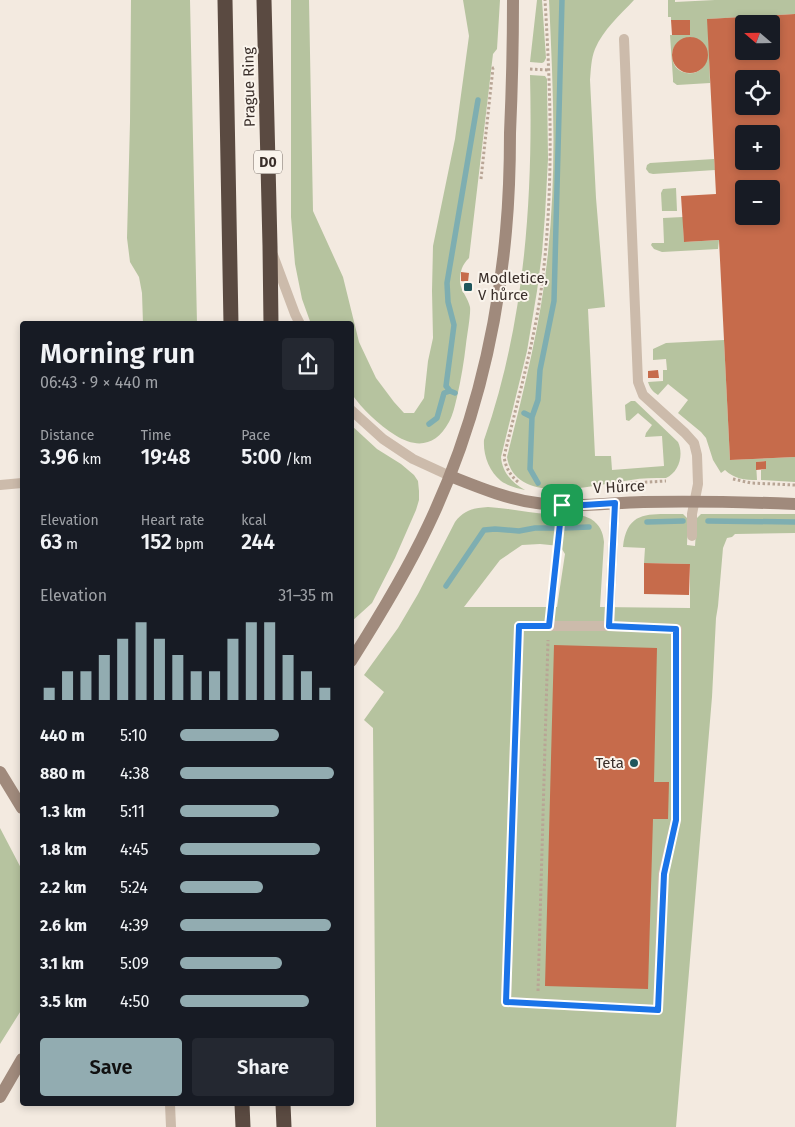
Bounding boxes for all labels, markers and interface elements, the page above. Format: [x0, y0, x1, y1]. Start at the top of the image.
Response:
north arrow [735, 15, 780, 60]
map controls [735, 15, 780, 225]
street label: Prague Ring [239, 47, 259, 127]
button: locate [735, 70, 780, 115]
button: + [735, 125, 780, 170]
road number: D0 [254, 150, 282, 173]
button: − [735, 180, 780, 225]
place label: Modletice, V hůrce [478, 269, 548, 304]
marker: Modletice, V hůrce [462, 281, 474, 293]
text: Morning run [40, 337, 195, 370]
button: share [282, 338, 334, 390]
text: 06:43 · 9 × 440 m [40, 373, 159, 392]
text: Distance [40, 427, 94, 444]
text: Time [141, 427, 171, 444]
text: Pace [241, 427, 270, 444]
text: 3.96 [40, 444, 79, 470]
text: 19:48 [141, 444, 191, 470]
text: 5:00 [241, 444, 282, 470]
text: km [79, 451, 102, 468]
text: /km [282, 451, 312, 468]
street label: V Hůrce [593, 477, 645, 497]
pin [541, 484, 583, 526]
icon: arrive [548, 491, 576, 519]
text: Elevation [40, 512, 99, 529]
text: Heart rate [141, 512, 204, 529]
text: kcal [241, 512, 267, 529]
text: 63 [40, 529, 62, 555]
text: 152 [141, 529, 172, 555]
text: 244 [241, 529, 275, 555]
text: m [62, 536, 78, 553]
text: bpm [172, 536, 204, 553]
text: Elevation [40, 586, 107, 605]
text: 31–35 m [278, 586, 334, 605]
text: 440 m [40, 726, 85, 745]
text: 5:10 [120, 726, 147, 745]
place label: Teta [595, 754, 624, 772]
marker: Teta [628, 757, 640, 769]
text: 880 m [40, 764, 85, 783]
text: 4:38 [120, 764, 149, 783]
text: 1.3 km [40, 802, 86, 821]
text: 5:11 [120, 802, 145, 821]
text: 1.8 km [40, 840, 87, 859]
text: 4:45 [120, 840, 149, 859]
text: 2.2 km [40, 878, 87, 897]
text: 5:24 [120, 878, 148, 897]
text: 2.6 km [40, 916, 87, 935]
text: 4:39 [120, 916, 149, 935]
text: 3.1 km [40, 954, 84, 973]
text: 5:09 [120, 954, 149, 973]
text: 3.5 km [40, 992, 87, 1011]
text: 4:50 [120, 992, 149, 1011]
button: Save [40, 1038, 182, 1096]
button: Share [192, 1038, 334, 1096]

